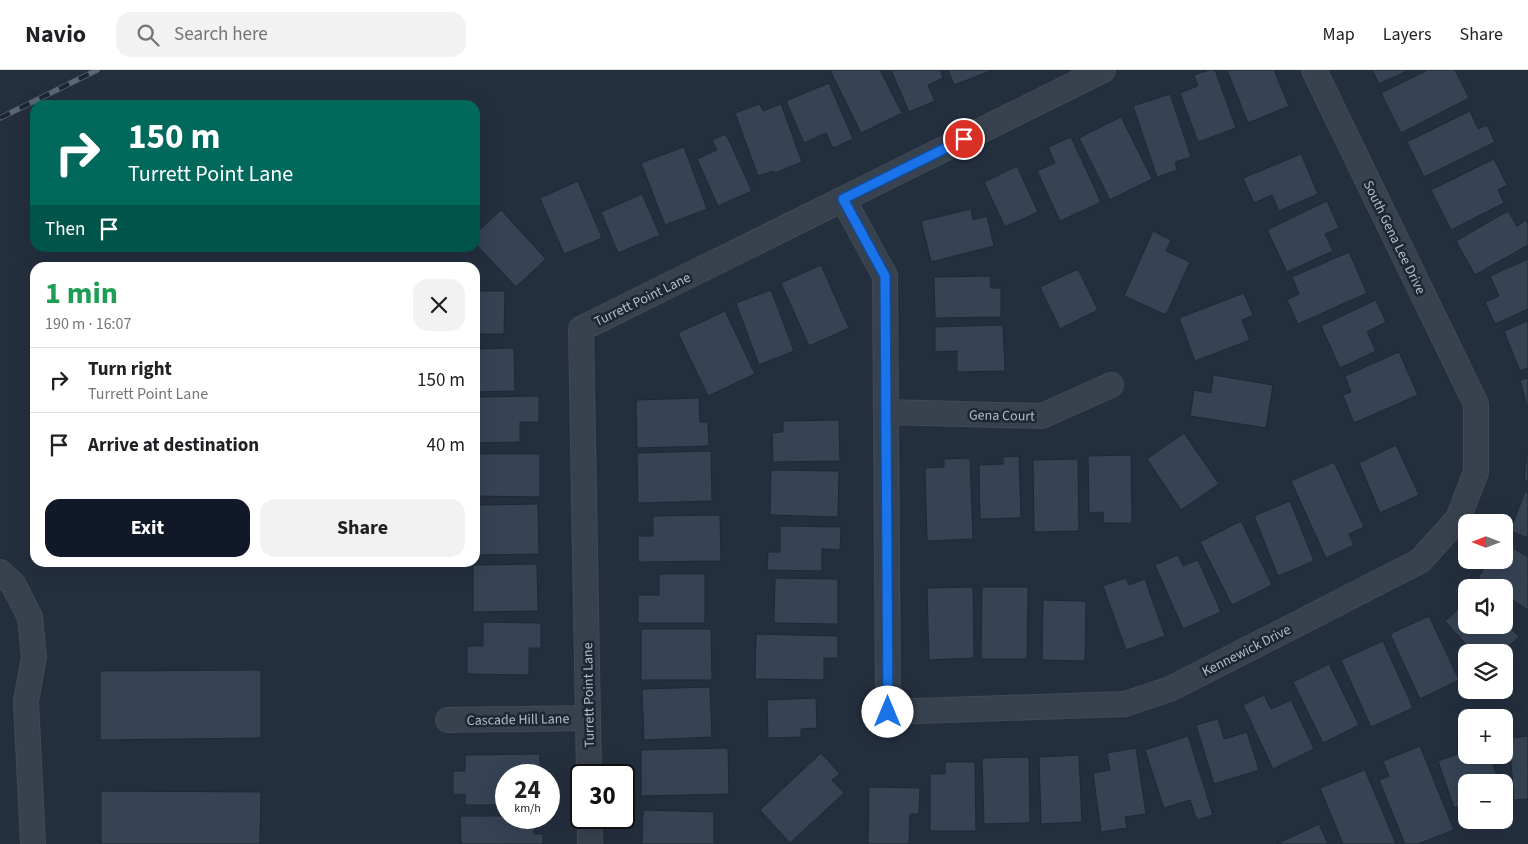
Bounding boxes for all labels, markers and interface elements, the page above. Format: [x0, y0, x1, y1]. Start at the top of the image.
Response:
search box [116, 12, 466, 57]
text: Navio [25, 17, 86, 52]
icon: search [134, 21, 162, 49]
text: Search here [174, 21, 268, 48]
text: Map [1323, 22, 1355, 47]
text: Layers [1383, 22, 1432, 47]
text: Share [1460, 22, 1503, 47]
text: 150 m [128, 112, 220, 162]
pin [943, 118, 985, 160]
icon: right [45, 120, 110, 185]
icon: arrive [950, 125, 978, 153]
text: Turrett Point Lane [128, 158, 293, 190]
street label: South Gena Lee Drive [1358, 177, 1430, 298]
icon: arrive [95, 215, 123, 243]
text: Then [45, 216, 85, 243]
street label: Turrett Point Lane [591, 268, 694, 332]
text: 1 min [45, 272, 118, 315]
button: close [413, 279, 465, 331]
text: 190 m · 16:07 [45, 313, 132, 335]
text: Turn right [88, 356, 172, 383]
icon: right [45, 366, 73, 394]
text: 150 m [417, 367, 465, 394]
text: Turrett Point Lane [88, 383, 208, 405]
street label: Gena Court [969, 405, 1035, 427]
icon: arrive [45, 431, 73, 459]
text: Arrive at destination [88, 432, 259, 459]
text: 40 m [427, 432, 465, 459]
button: Exit [45, 499, 250, 557]
button: Share [260, 499, 465, 557]
north arrow [1458, 514, 1512, 569]
map controls [1458, 514, 1513, 829]
button: sound [1458, 579, 1513, 634]
street label: Kennewick Drive [1199, 620, 1294, 682]
street label: Turrett Point Lane [578, 642, 600, 748]
button: layers [1458, 644, 1513, 699]
position arrow [861, 685, 913, 737]
street label: Cascade Hill Lane [466, 709, 570, 731]
button: + [1458, 709, 1513, 764]
speed limit sign: 30 [570, 764, 635, 829]
text: 24 [514, 772, 541, 808]
button: − [1458, 774, 1513, 829]
text: km/h [514, 800, 541, 817]

